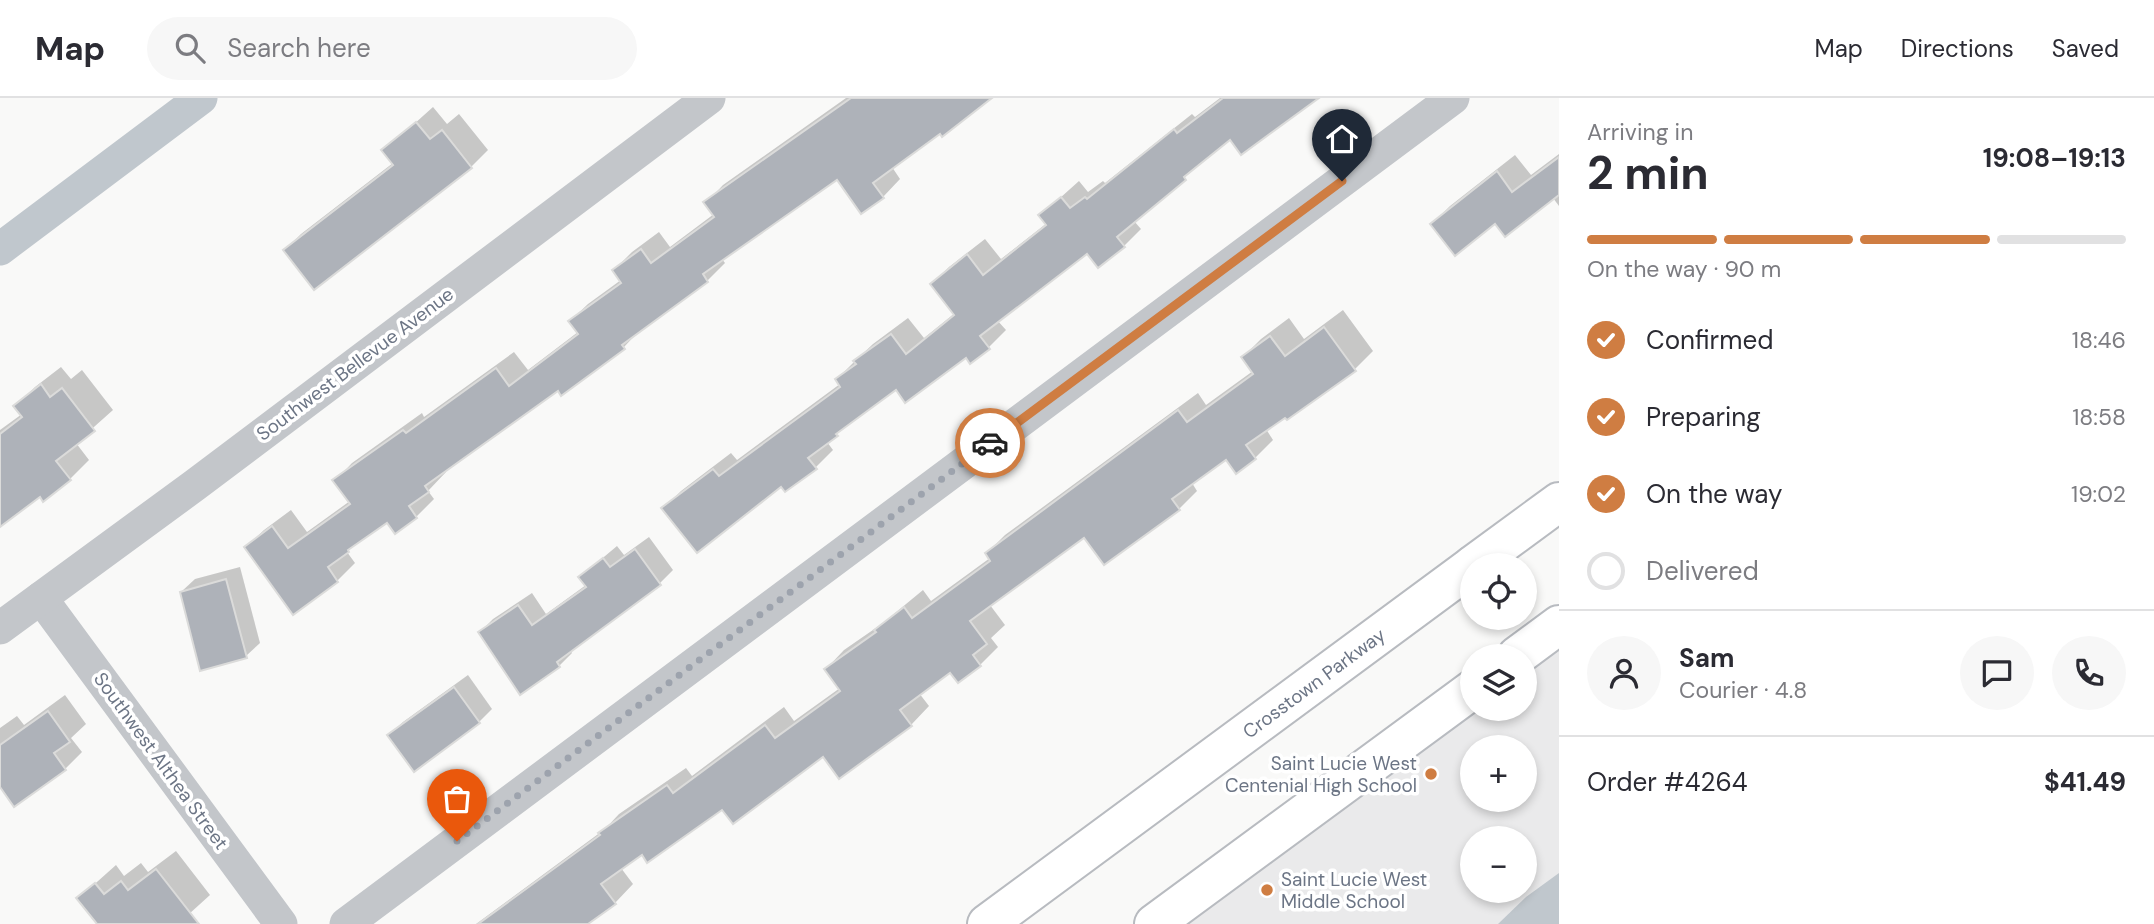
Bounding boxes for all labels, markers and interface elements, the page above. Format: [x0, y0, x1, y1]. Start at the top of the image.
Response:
search box [147, 17, 637, 80]
text: Map [35, 27, 105, 70]
icon: search [171, 29, 209, 67]
text: Search here [227, 31, 371, 65]
text: Map [1815, 33, 1863, 64]
text: Directions [1901, 33, 2014, 64]
text: Saved [2052, 33, 2119, 64]
pin [1312, 109, 1372, 181]
text: Arriving in [1587, 117, 1693, 147]
icon: home [1323, 120, 1361, 158]
text: 19:08–19:13 [1983, 141, 2126, 175]
text: 2 min [1587, 143, 1709, 203]
text: On the way · 90 m [1587, 254, 1781, 284]
street label: Southwest Bellevue Avenue [251, 282, 459, 446]
icon: check [1587, 321, 1625, 359]
text: Confirmed [1646, 323, 1773, 357]
text: 18:46 [2072, 325, 2126, 355]
icon: check [1587, 398, 1625, 436]
text: Preparing [1646, 400, 1761, 434]
text: 18:58 [2072, 402, 2126, 432]
courier [955, 408, 1025, 478]
icon: car [971, 424, 1009, 462]
icon: check [1587, 475, 1625, 513]
text: On the way [1646, 477, 1782, 511]
text: 19:02 [2071, 479, 2126, 509]
map controls [1460, 553, 1537, 903]
button: locate [1460, 553, 1537, 630]
text: Delivered [1646, 554, 1759, 588]
street label: Crosstown Parkway [1237, 622, 1390, 744]
button: person [1587, 636, 1661, 710]
button: chat [1960, 636, 2034, 710]
button: phone [2052, 636, 2126, 710]
text: Sam [1679, 641, 1734, 675]
button: layers [1460, 644, 1537, 721]
street label: Southwest Althea Street [88, 667, 234, 855]
text: Courier · 4.8 [1679, 675, 1807, 705]
button: + [1460, 735, 1537, 812]
place label: Saint Lucie West Centenial High School [1225, 751, 1417, 798]
text: Order #4264 [1587, 765, 1748, 799]
text: $41.49 [2044, 765, 2126, 799]
marker: Saint Lucie West Centenial High School [1423, 766, 1439, 782]
pin [427, 769, 487, 841]
icon: bag [438, 780, 476, 818]
button: − [1460, 826, 1537, 903]
place label: Saint Lucie West Middle School [1281, 867, 1427, 914]
marker: Saint Lucie West Middle School [1259, 882, 1275, 898]

